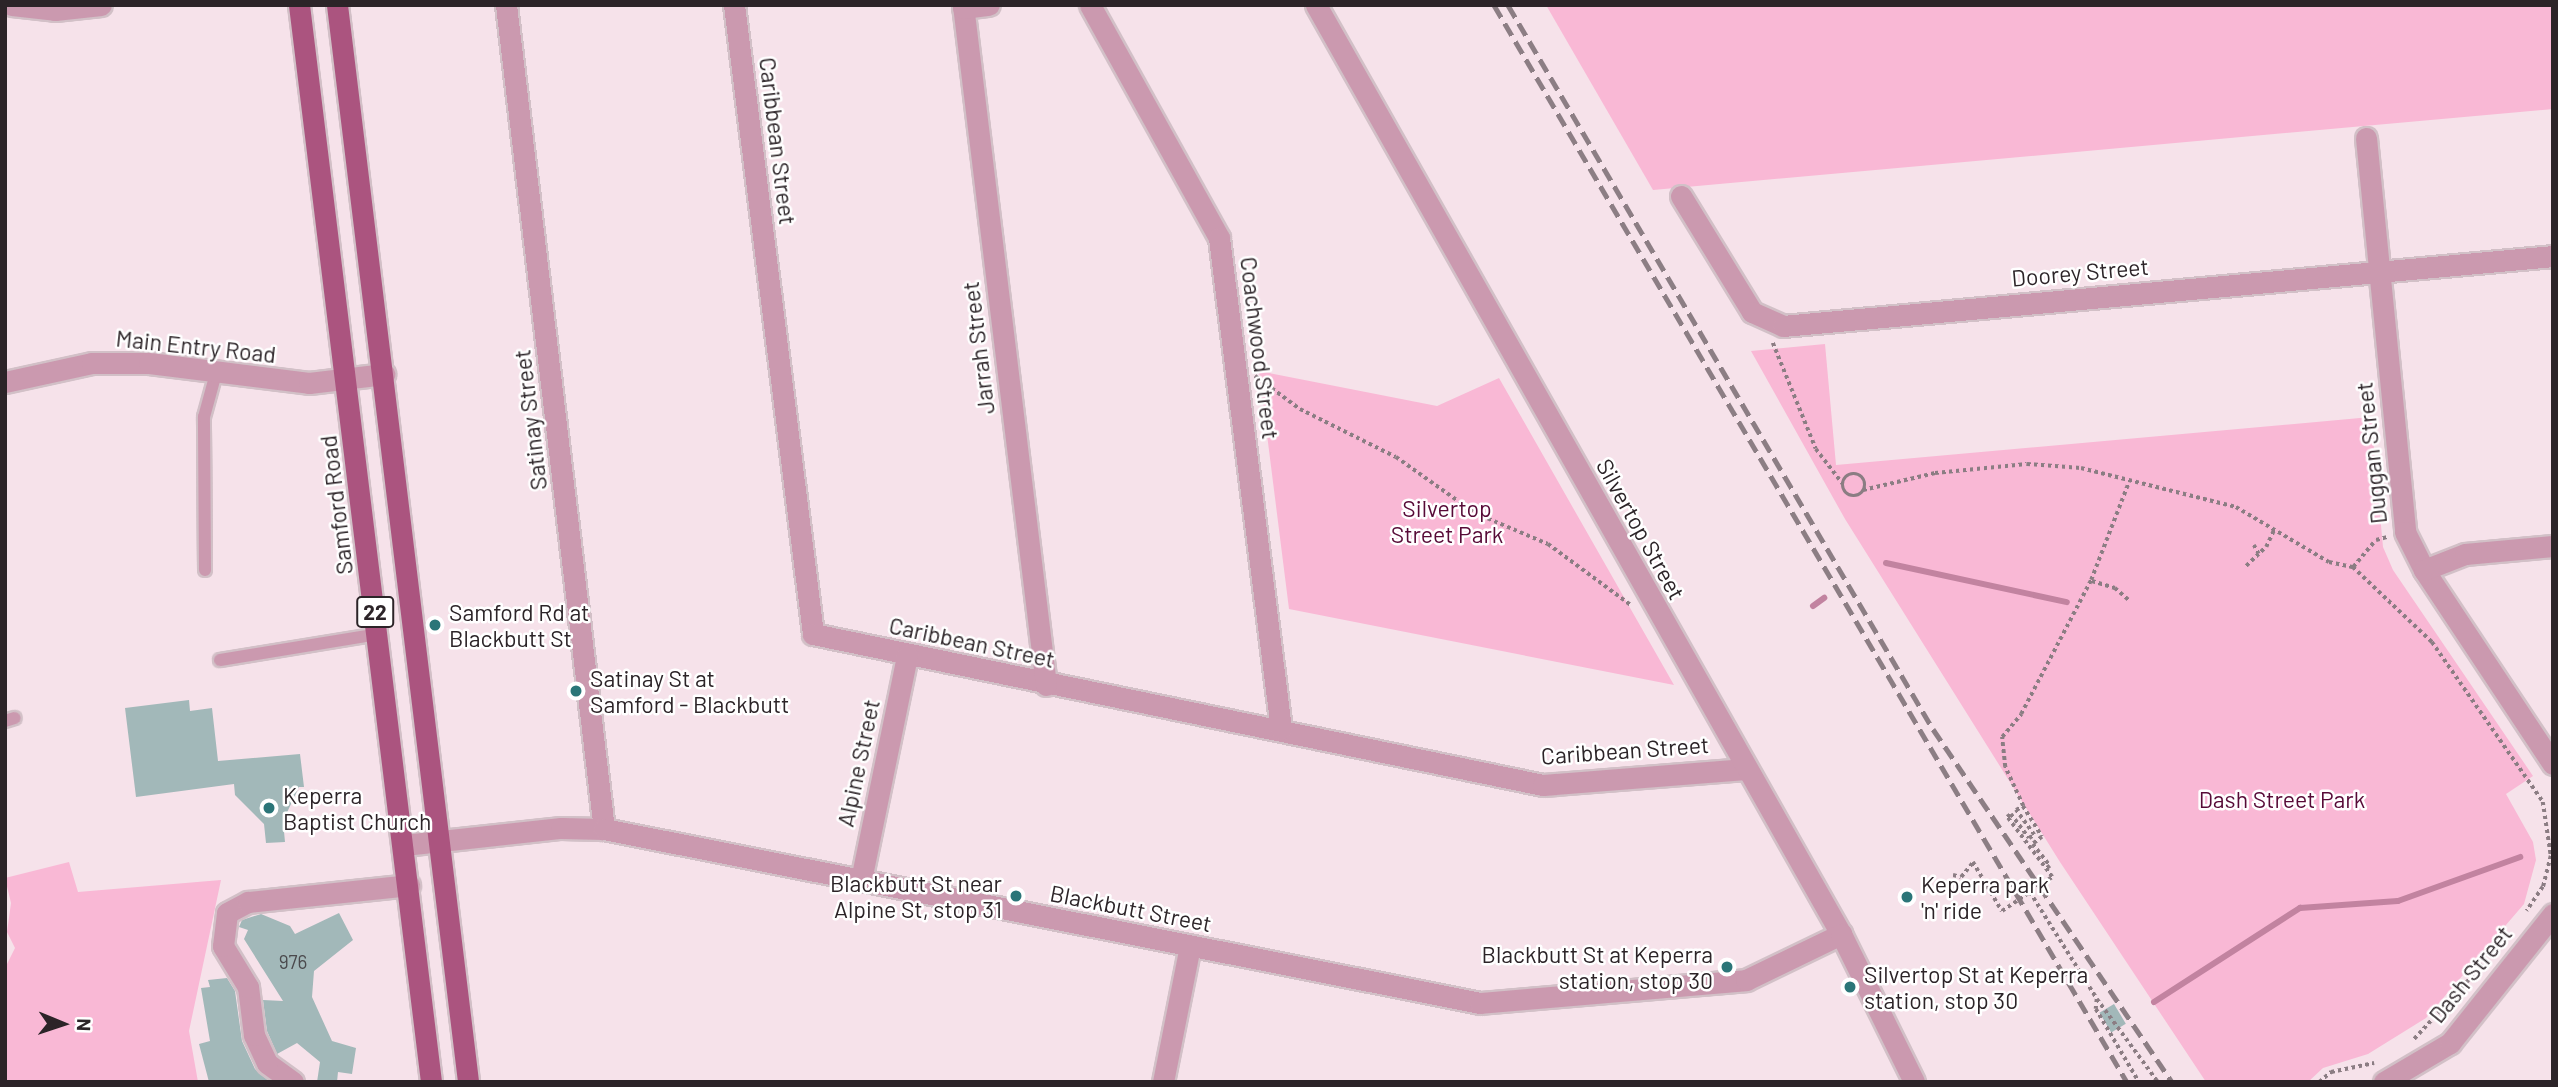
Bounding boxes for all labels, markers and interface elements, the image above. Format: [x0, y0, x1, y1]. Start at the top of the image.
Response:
street label: Caribbean Street [754, 56, 802, 226]
street label: Doorey Street [2010, 252, 2150, 292]
street label: Coachwood Street [1235, 255, 1285, 441]
street label: Jarrah Street [956, 280, 1000, 416]
street label: Main Entry Road [115, 324, 277, 368]
street label: Satinay Street [508, 348, 552, 492]
street label: Duggan Street [2350, 381, 2392, 525]
street label: Samford Road [314, 434, 358, 576]
street label: Silvertop Street [1591, 454, 1691, 604]
park label: Silvertop Street Park [1391, 494, 1503, 548]
road number: 22 [356, 594, 394, 630]
place label: Samford Rd at Blackbutt St [449, 598, 589, 652]
street label: Caribbean Street [887, 611, 1057, 673]
marker: Samford Rd at Blackbutt St [427, 617, 443, 633]
place label: Satinay St at Samford - Blackbutt [590, 664, 789, 718]
marker: Satinay St at Samford - Blackbutt [568, 683, 584, 699]
street label: Alpine Street [831, 697, 885, 829]
street label: Caribbean Street [1540, 730, 1710, 770]
place label: Keperra Baptist Church [283, 781, 431, 835]
park label: Dash Street Park [2199, 785, 2365, 813]
marker: Keperra Baptist Church [261, 800, 277, 816]
place label: Blackbutt St near Alpine St, stop 31 [830, 869, 1002, 923]
place label: Keperra park 'n' ride [1921, 870, 2049, 924]
street label: Blackbutt Street [1048, 879, 1214, 937]
marker: Blackbutt St near Alpine St, stop 31 [1008, 888, 1024, 904]
marker: Keperra park 'n' ride [1899, 889, 1915, 905]
street label: Dash Street [2423, 920, 2517, 1028]
place label: Blackbutt St at Keperra station, stop 30 [1482, 940, 1713, 994]
house number: 976 [279, 951, 307, 973]
marker: Blackbutt St at Keperra station, stop 30 [1719, 959, 1735, 975]
place label: Silvertop St at Keperra station, stop 30 [1864, 960, 2088, 1014]
marker: Silvertop St at Keperra station, stop 30 [1842, 979, 1858, 995]
north arrow [28, 989, 98, 1059]
text: N [73, 1018, 96, 1031]

